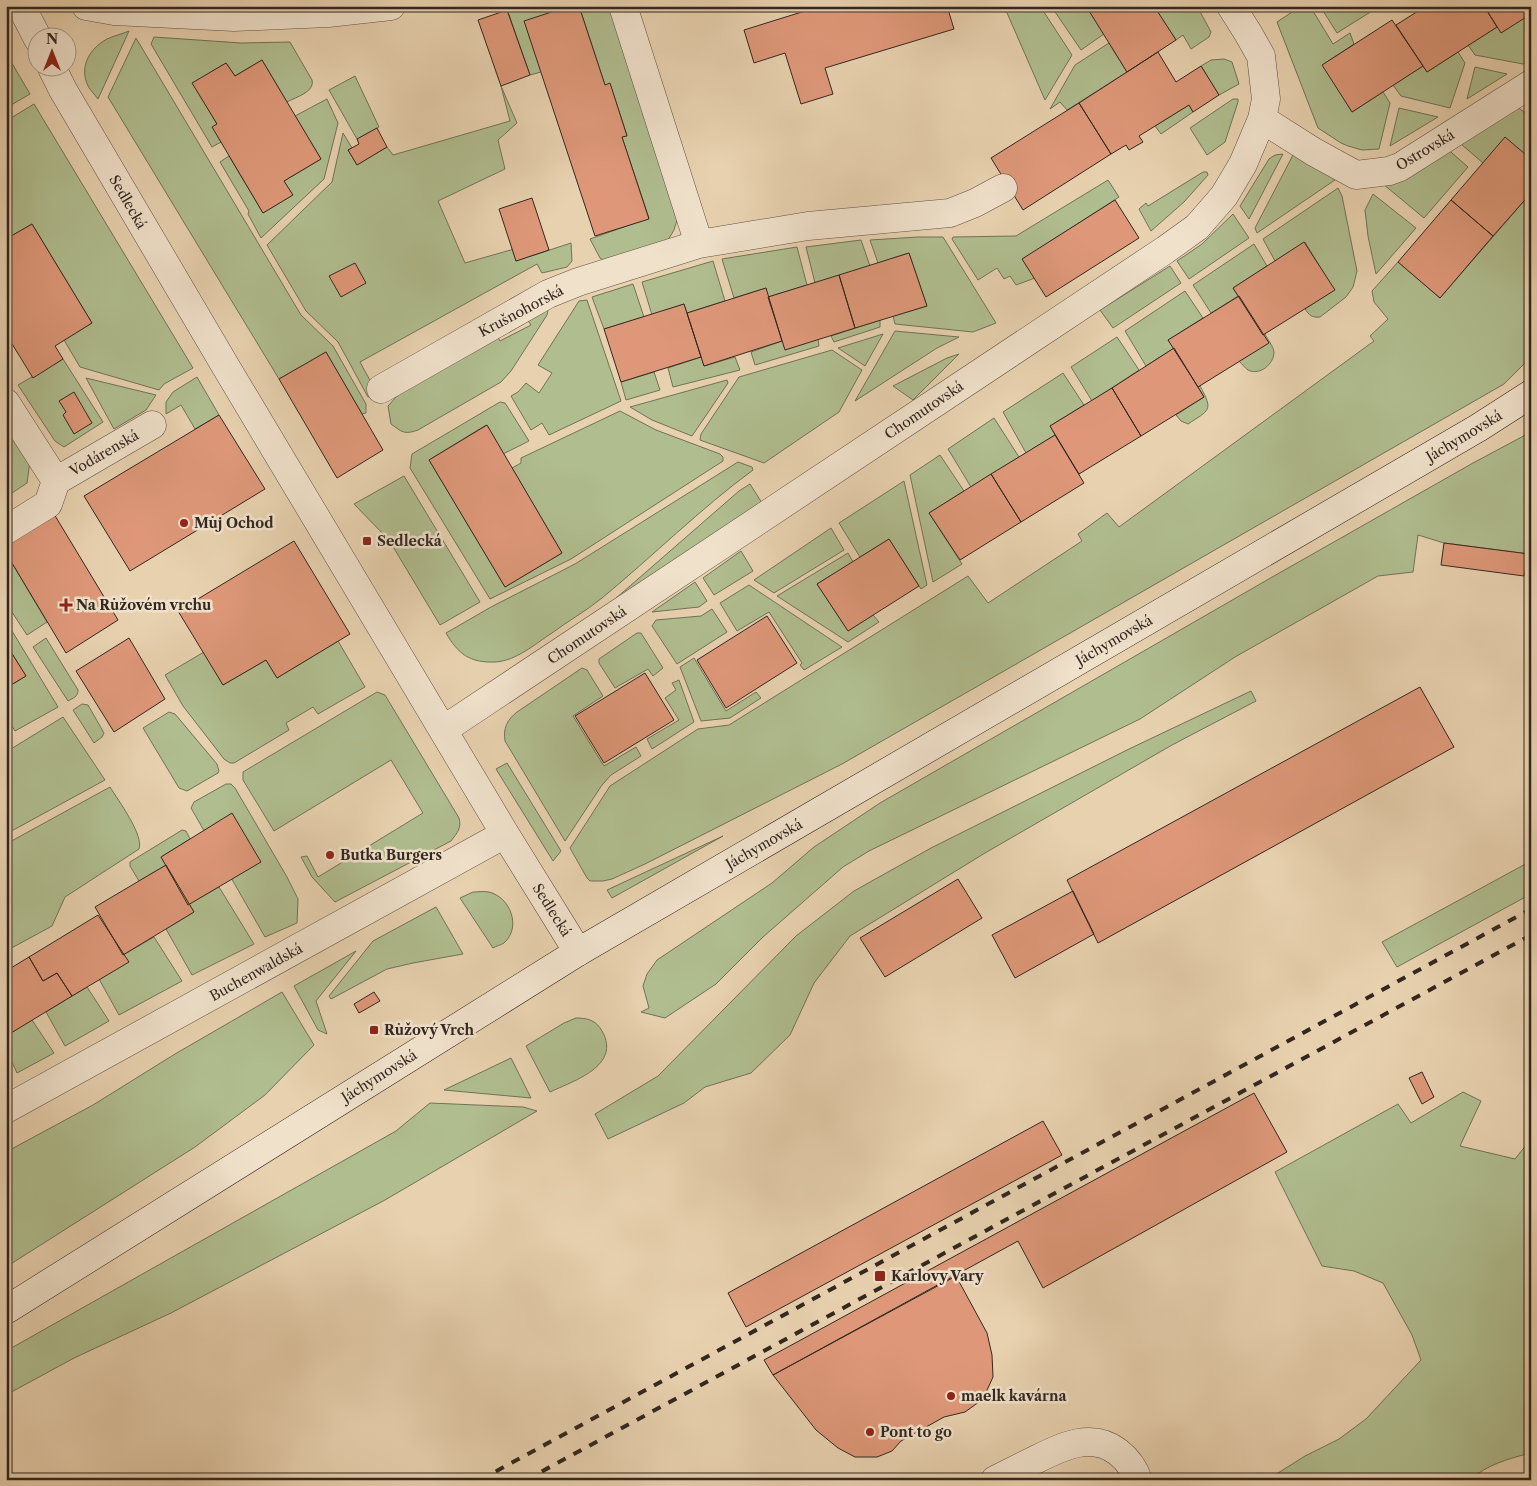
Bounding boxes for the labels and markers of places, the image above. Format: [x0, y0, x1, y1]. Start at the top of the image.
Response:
place label: Můj Ochod [194, 514, 274, 532]
marker: Můj Ochod [178, 517, 190, 529]
place label: Sedlecká [377, 532, 443, 550]
marker: Sedlecká [361, 535, 373, 547]
place label: Na Růžovém vrchu [76, 596, 211, 614]
marker: Na Růžovém vrchu [60, 599, 72, 611]
place label: Butka Burgers [340, 846, 442, 864]
marker: Butka Burgers [324, 849, 336, 861]
place label: Růžový Vrch [384, 1021, 474, 1039]
marker: Růžový Vrch [368, 1024, 380, 1036]
place label: Karlovy Vary [891, 1267, 984, 1285]
marker: Karlovy Vary [873, 1269, 887, 1283]
place label: maelk kavárna [961, 1387, 1068, 1405]
marker: maelk kavárna [945, 1390, 957, 1402]
place label: Pont to go [880, 1423, 952, 1441]
marker: Pont to go [864, 1426, 876, 1438]

